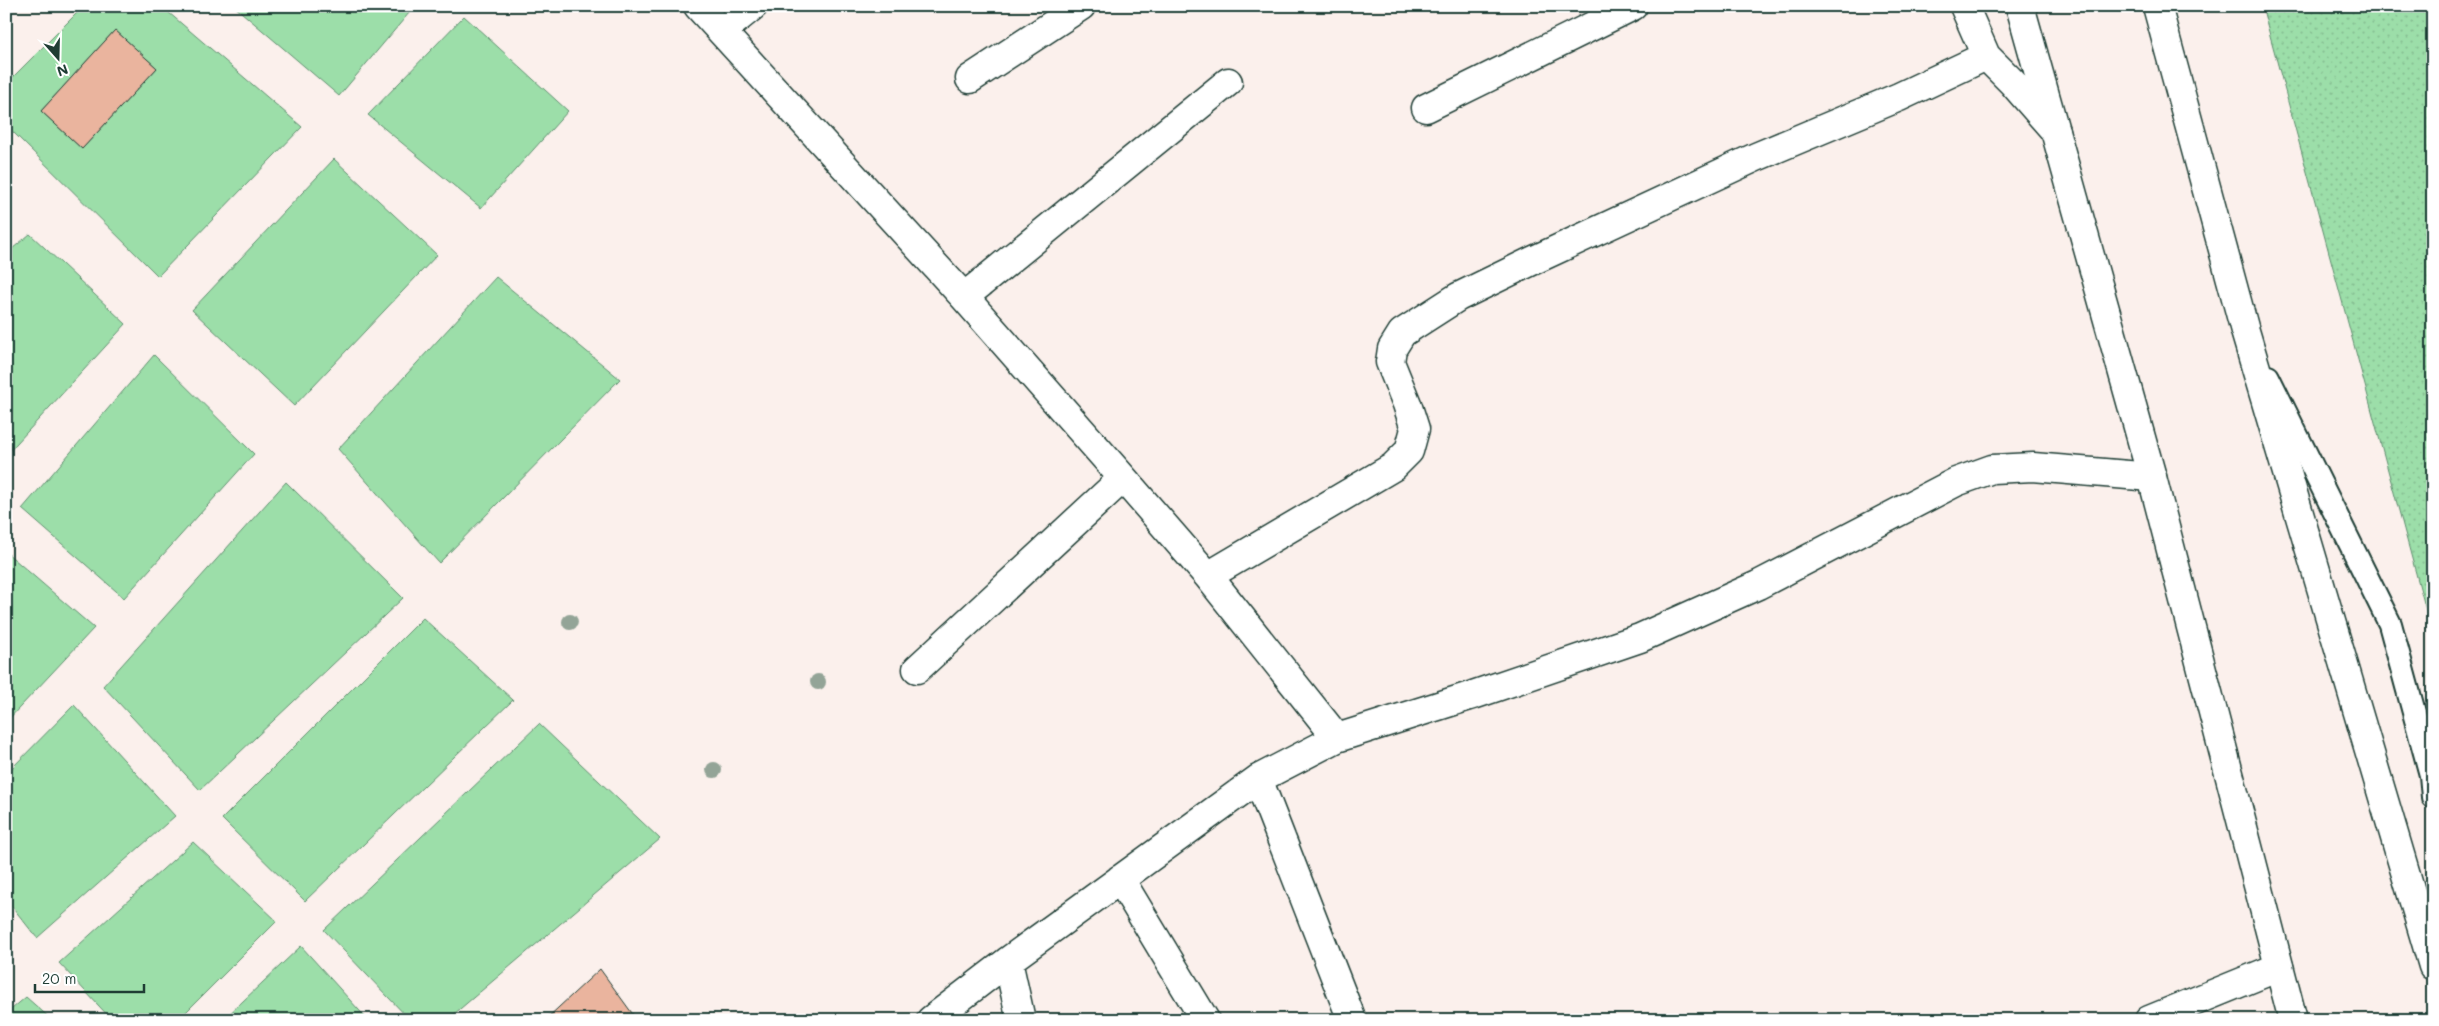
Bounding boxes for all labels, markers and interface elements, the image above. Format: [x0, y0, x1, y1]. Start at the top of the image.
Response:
north arrow [32, 32, 82, 82]
text: N [54, 60, 71, 81]
scale bar [35, 961, 144, 993]
text: 20 m [42, 968, 76, 988]

